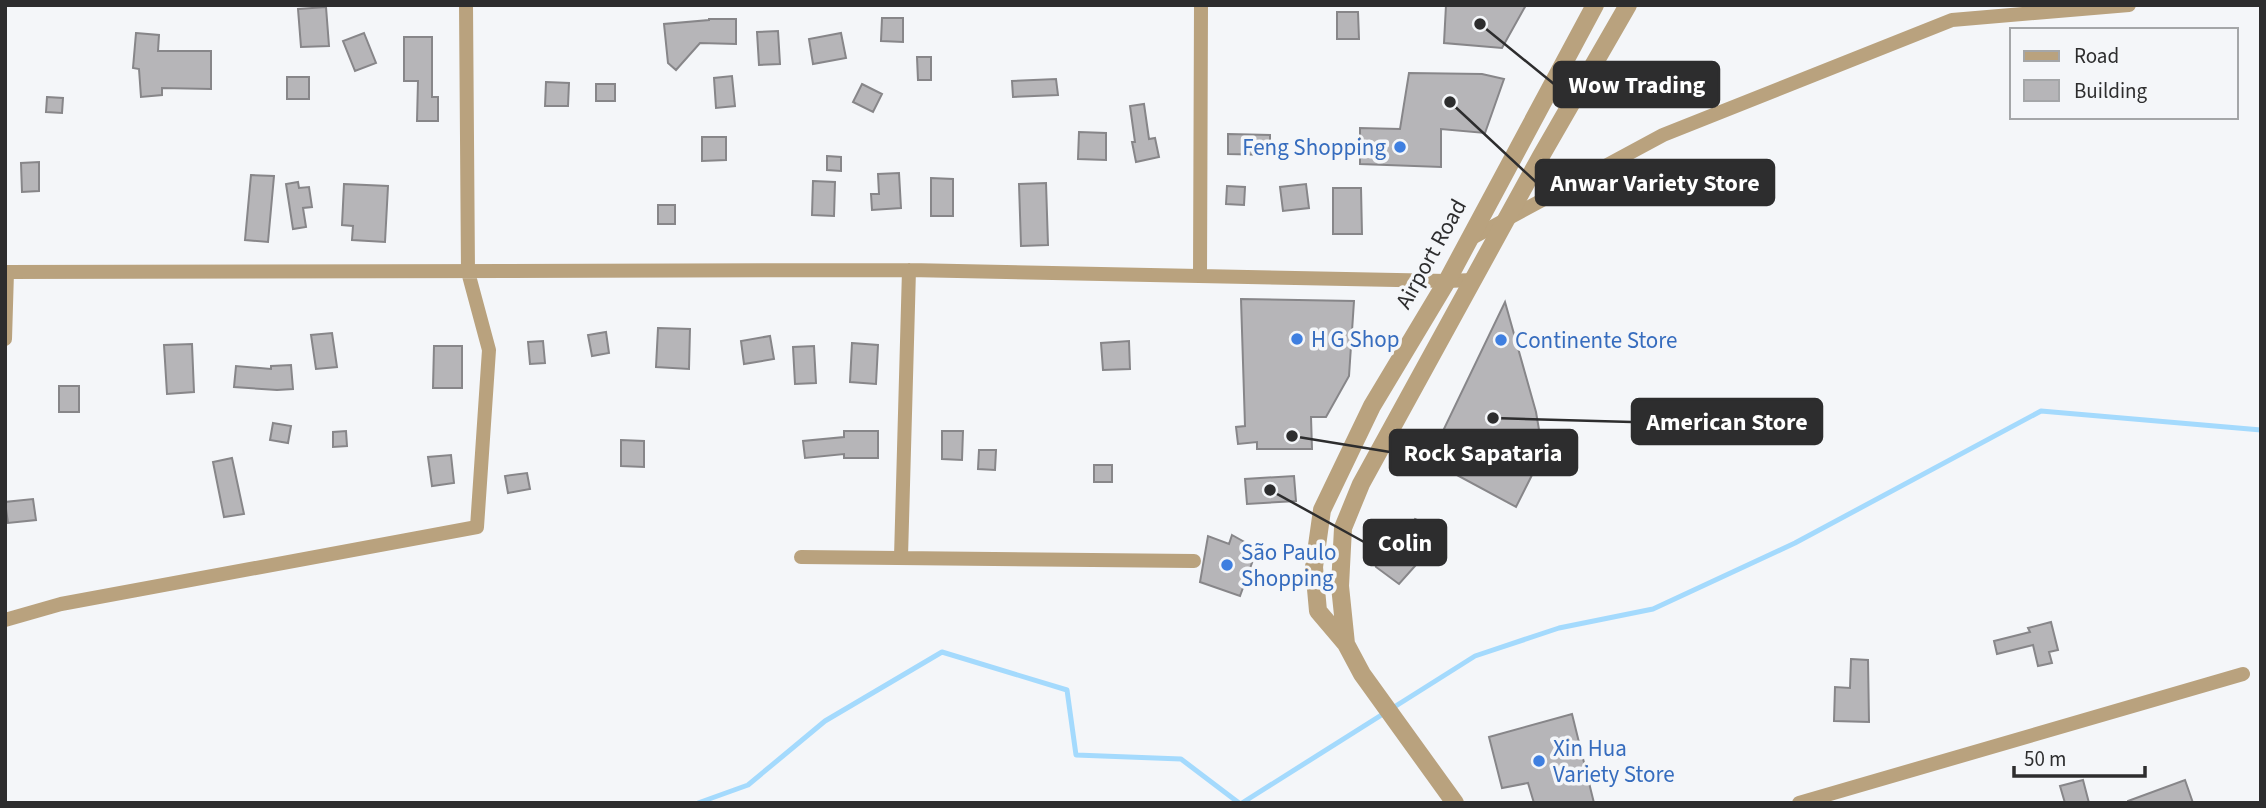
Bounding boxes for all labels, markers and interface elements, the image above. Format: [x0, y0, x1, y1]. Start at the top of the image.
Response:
legend [2010, 28, 2238, 119]
text: Road [2074, 41, 2119, 71]
callout: Wow Trading [1554, 62, 1719, 107]
text: Wow Trading [1569, 68, 1706, 103]
text: Building [2074, 76, 2148, 106]
place label: Feng Shopping [1242, 131, 1386, 164]
marker: Feng Shopping [1392, 139, 1408, 155]
callout: Anwar Variety Store [1536, 160, 1774, 205]
text: Anwar Variety Store [1549, 166, 1760, 201]
street label: Airport Road [1387, 193, 1475, 315]
place label: H G Shop [1311, 323, 1399, 356]
place label: Continente Store [1515, 324, 1677, 357]
marker: H G Shop [1289, 331, 1305, 347]
marker: Continente Store [1493, 332, 1509, 348]
callout: American Store [1632, 399, 1822, 444]
text: American Store [1645, 405, 1808, 440]
callout: Rock Sapataria [1390, 430, 1577, 475]
text: Rock Sapataria [1404, 436, 1562, 471]
callout: Colin [1364, 520, 1446, 565]
text: Colin [1378, 526, 1432, 561]
place label: São Paulo Shopping [1241, 536, 1336, 595]
marker: São Paulo Shopping [1219, 557, 1235, 573]
place label: Xin Hua Variety Store [1553, 732, 1675, 791]
scale bar [2014, 734, 2145, 778]
text: 50 m [2024, 744, 2066, 774]
marker: Xin Hua Variety Store [1531, 753, 1547, 769]

